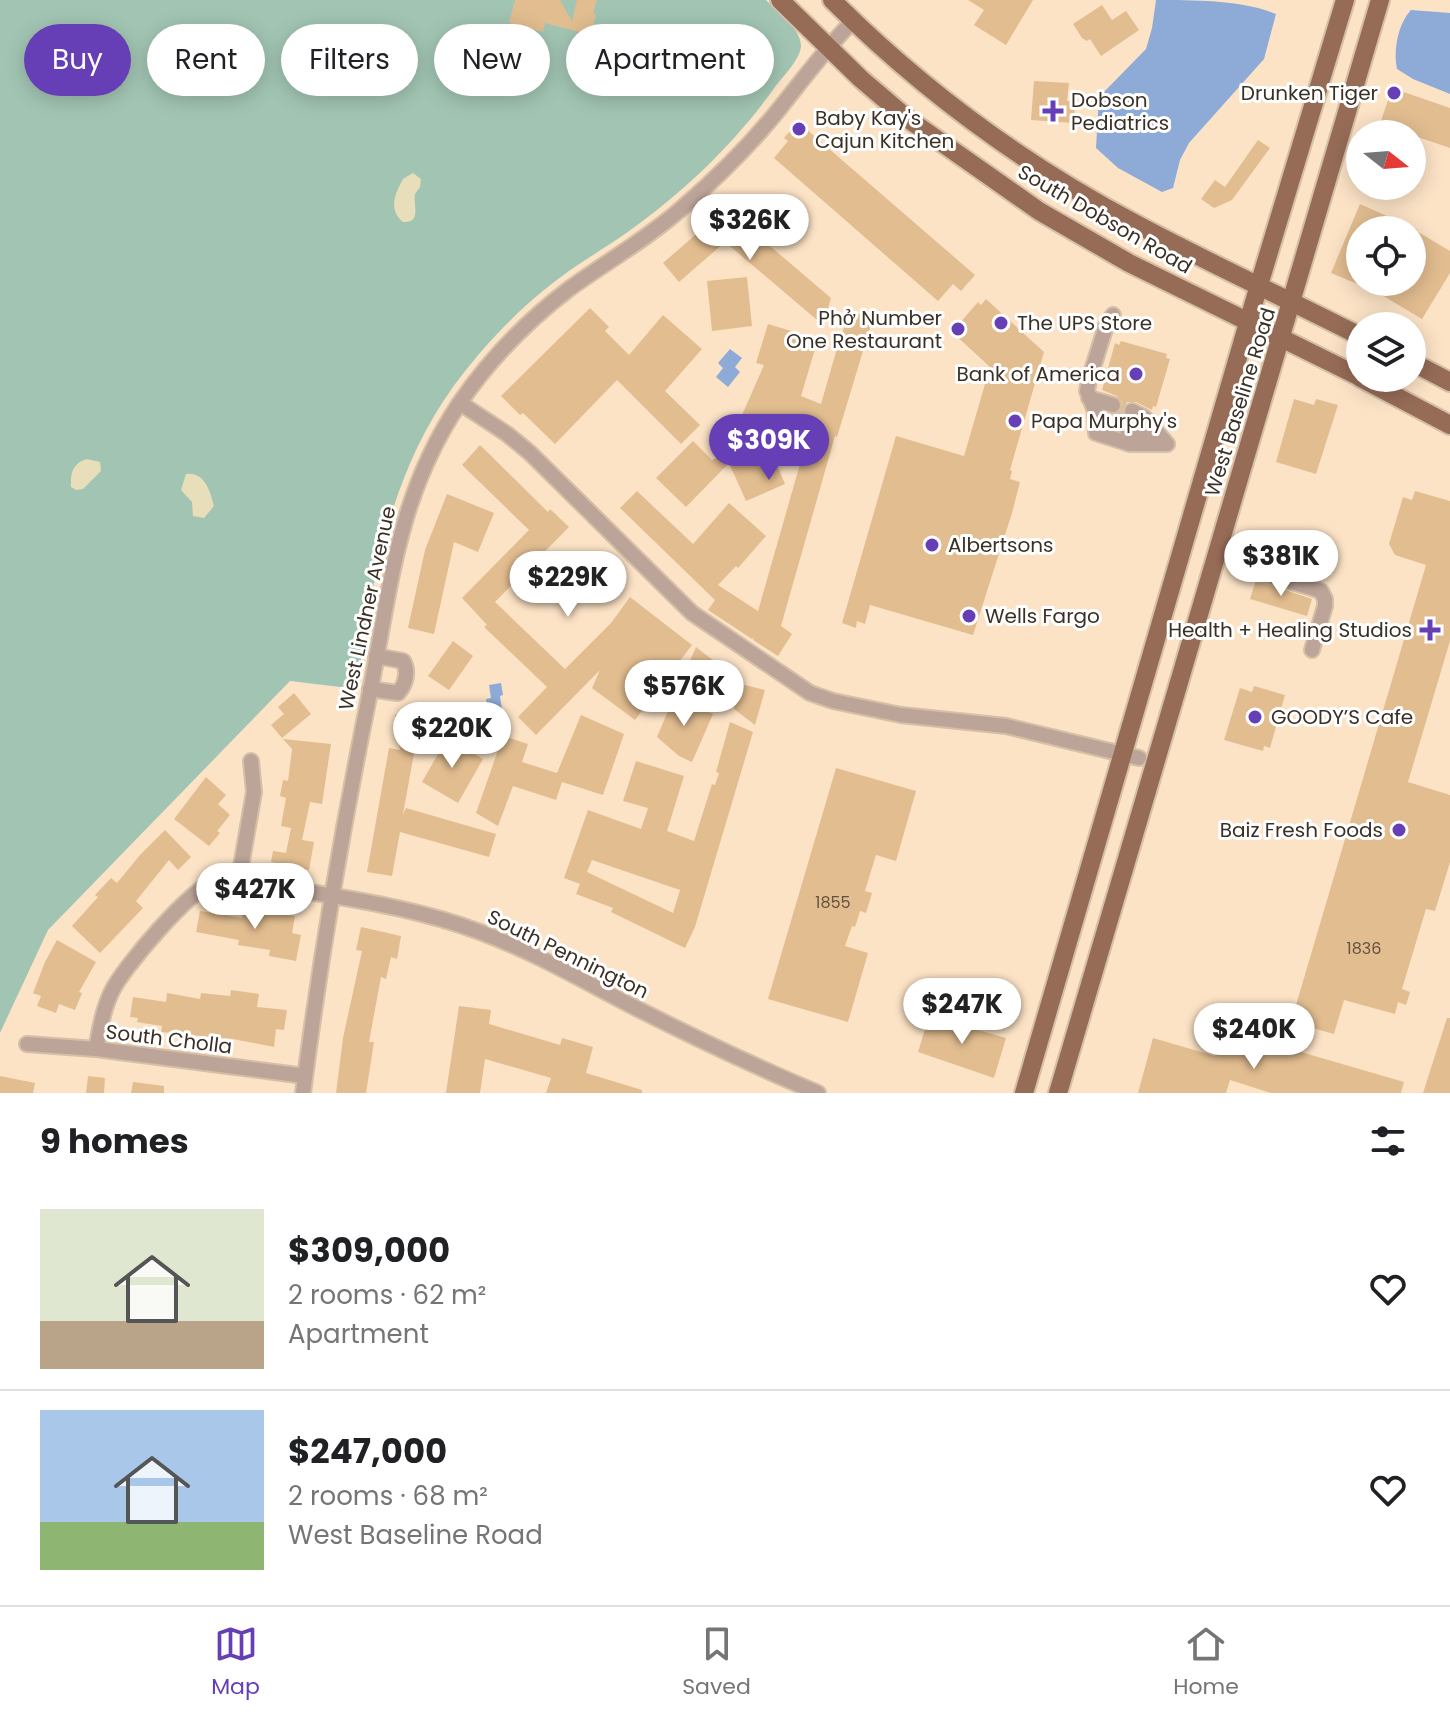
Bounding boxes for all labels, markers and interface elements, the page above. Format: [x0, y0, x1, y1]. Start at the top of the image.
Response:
chip: Buy [24, 24, 131, 96]
chip: Rent [147, 24, 265, 96]
chip: Filters [281, 24, 418, 96]
chip: New [434, 24, 550, 96]
chip: Apartment [566, 24, 774, 96]
place label: Drunken Tiger [1241, 79, 1378, 107]
marker: Drunken Tiger [1385, 84, 1403, 102]
place label: Dobson Pediatrics [1071, 86, 1169, 137]
marker: Dobson Pediatrics [1042, 100, 1064, 122]
place label: Baby Kay's Cajun Kitchen [815, 104, 954, 155]
marker: Baby Kay's Cajun Kitchen [790, 120, 808, 138]
north arrow [1346, 120, 1426, 200]
map controls [1346, 120, 1426, 392]
street label: South Dobson Road [1013, 158, 1197, 280]
pin: $326K [694, 194, 806, 262]
text: $326K [709, 202, 791, 238]
button: locate [1346, 216, 1426, 296]
place label: Phở Number One Restaurant [786, 304, 942, 355]
street label: West Baseline Road [1198, 304, 1282, 500]
place label: The UPS Store [1017, 309, 1152, 337]
button: layers [1346, 312, 1426, 392]
marker: The UPS Store [992, 314, 1010, 332]
marker: Phở Number One Restaurant [949, 320, 967, 338]
place label: Bank of America [957, 360, 1120, 388]
marker: Bank of America [1127, 365, 1145, 383]
place label: Papa Murphy's [1031, 407, 1177, 435]
marker: Papa Murphy's [1006, 412, 1024, 430]
pin: $309K [713, 414, 825, 482]
text: $309K [727, 422, 811, 458]
street label: West Lindner Avenue [332, 503, 402, 713]
pin: $381K [1225, 530, 1337, 598]
place label: Albertsons [948, 531, 1054, 559]
marker: Albertsons [923, 536, 941, 554]
text: $381K [1242, 538, 1320, 574]
pin: $229K [512, 551, 624, 619]
text: $229K [528, 559, 608, 595]
place label: Wells Fargo [985, 602, 1100, 630]
marker: Wells Fargo [960, 607, 978, 625]
place label: Health + Healing Studios [1168, 616, 1412, 644]
marker: Health + Healing Studios [1419, 619, 1441, 641]
pin: $576K [628, 660, 740, 728]
text: $576K [643, 668, 725, 704]
pin: $220K [396, 702, 508, 770]
place label: GOODY’S Cafe [1271, 703, 1413, 731]
marker: GOODY’S Cafe [1246, 708, 1264, 726]
text: $220K [411, 710, 493, 746]
place label: Baiz Fresh Foods [1220, 816, 1383, 844]
marker: Baiz Fresh Foods [1390, 821, 1408, 839]
pin: $427K [199, 863, 311, 931]
text: $427K [214, 871, 296, 907]
house number: 1855 [815, 891, 851, 914]
street label: South Pennington [483, 903, 653, 1005]
house number: 1836 [1347, 937, 1381, 960]
pin: $247K [906, 978, 1018, 1046]
text: $247K [921, 986, 1003, 1022]
pin: $240K [1198, 1003, 1310, 1071]
text: $240K [1212, 1011, 1296, 1047]
street label: South Cholla [104, 1017, 234, 1061]
text: 9 homes [40, 1117, 189, 1165]
icon: filters [1366, 1119, 1410, 1163]
text: $309,000 [288, 1226, 450, 1274]
icon: home [104, 1241, 200, 1337]
icon: heart [1366, 1267, 1410, 1311]
text: 2 rooms · 62 m² [288, 1277, 486, 1313]
text: Apartment [288, 1316, 429, 1352]
text: $247,000 [288, 1427, 447, 1475]
icon: home [104, 1442, 200, 1538]
icon: heart [1366, 1468, 1410, 1512]
text: 2 rooms · 68 m² [288, 1478, 488, 1514]
text: West Baseline Road [288, 1517, 543, 1553]
tab: Map [211, 1622, 260, 1703]
tab: Saved [682, 1622, 751, 1703]
tab: Home [1173, 1622, 1239, 1703]

